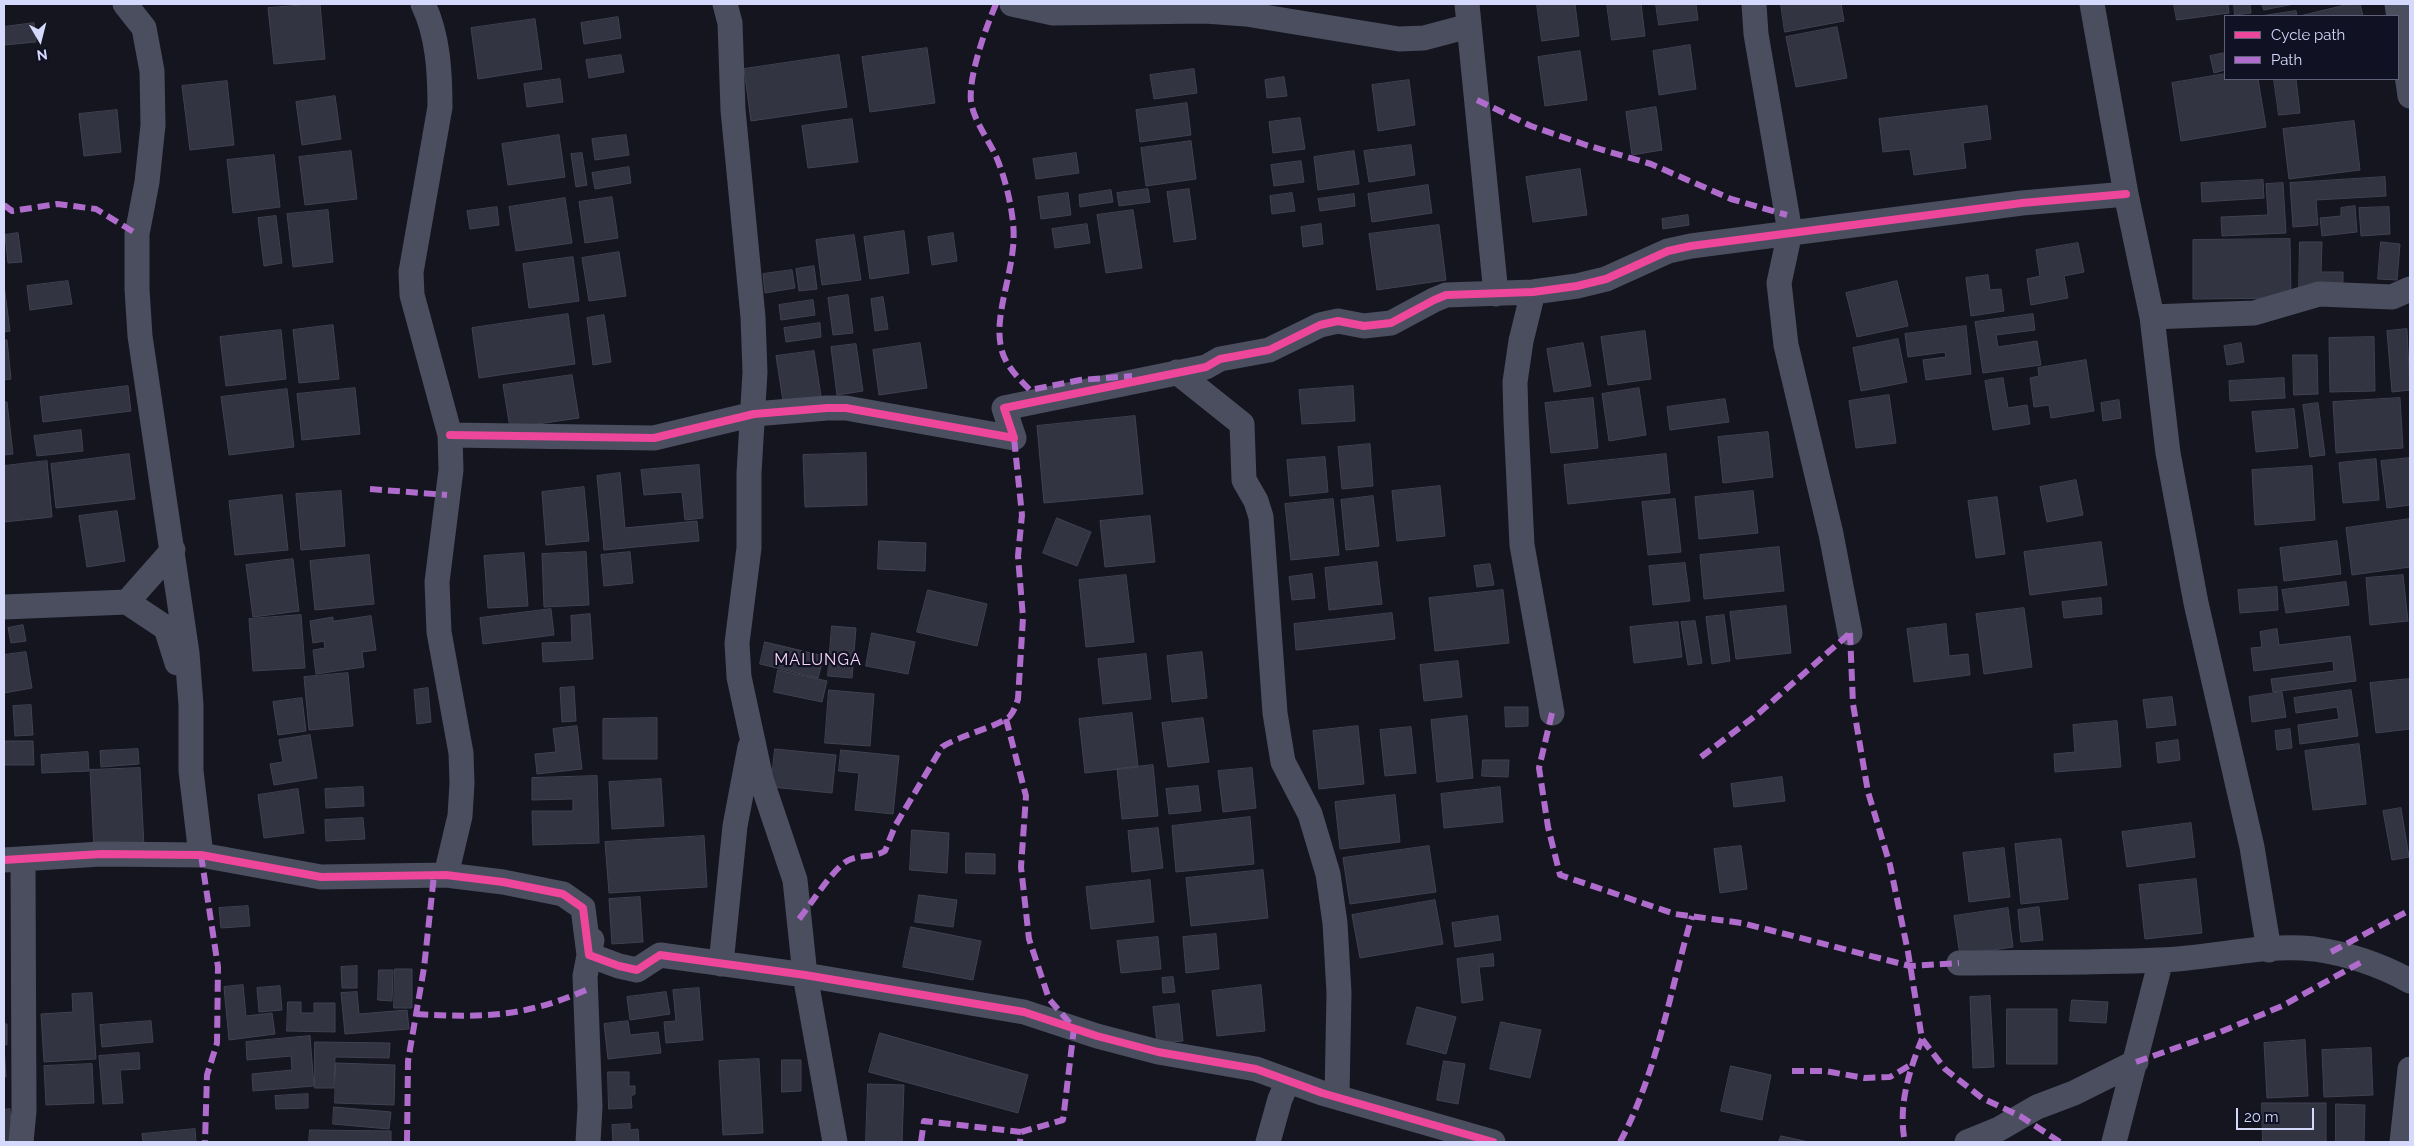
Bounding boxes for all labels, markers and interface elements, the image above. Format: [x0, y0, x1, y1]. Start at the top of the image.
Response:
north arrow [15, 15, 65, 65]
legend [2224, 15, 2399, 80]
text: Cycle path [2271, 26, 2345, 44]
text: N [36, 46, 48, 64]
text: Path [2271, 51, 2302, 69]
district label: MALUNGA [773, 650, 863, 670]
scale bar [2239, 1098, 2316, 1130]
text: 20 m [2244, 1108, 2279, 1126]

